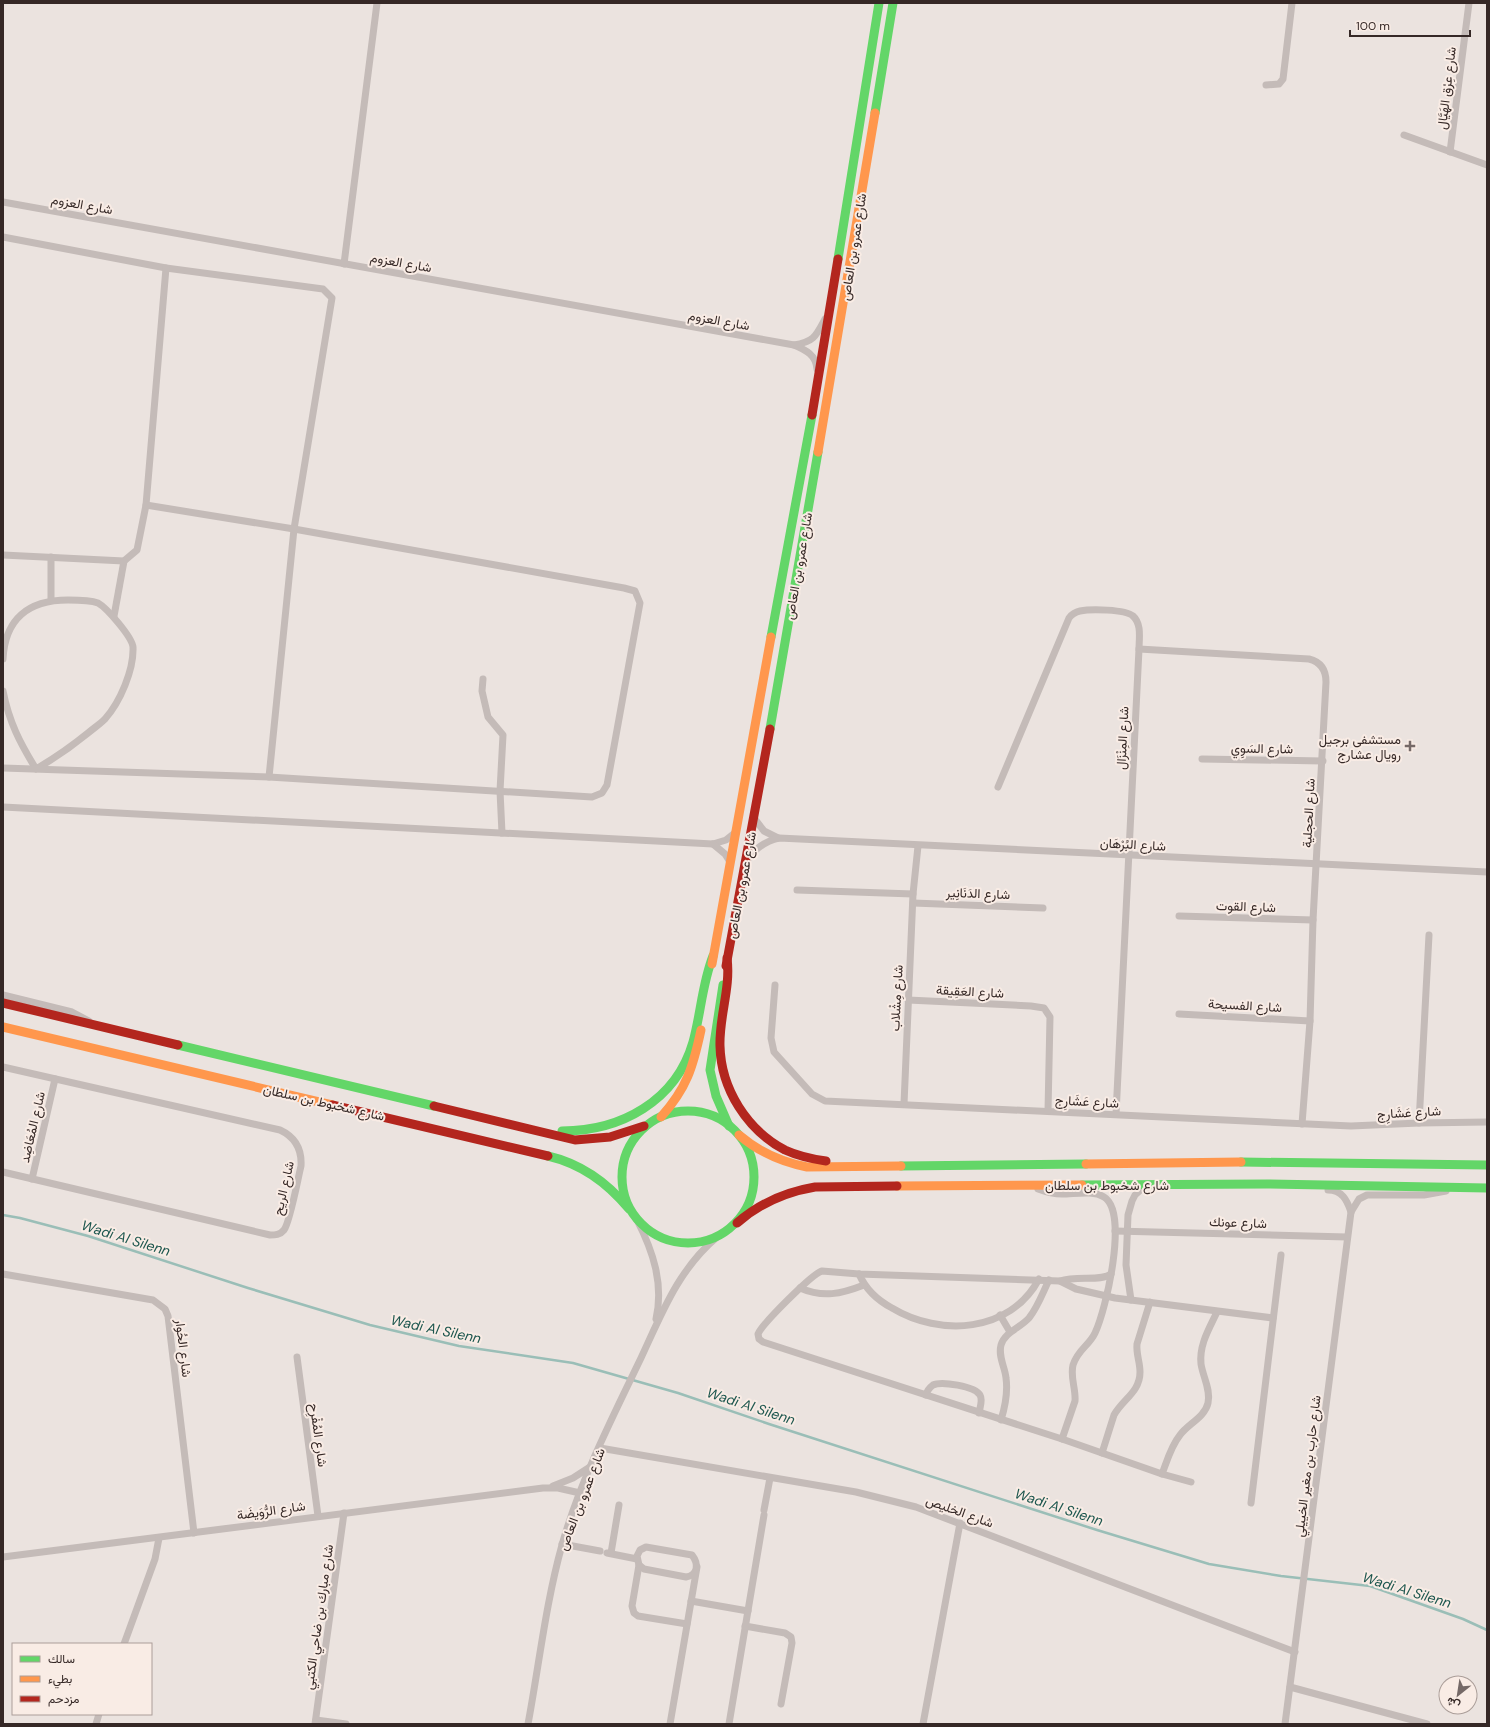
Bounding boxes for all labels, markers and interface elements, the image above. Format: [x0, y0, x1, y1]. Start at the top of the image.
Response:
scale bar [1350, 12, 1470, 38]
text: 100 m [1356, 18, 1390, 34]
street label: شارع عِرْق الهَيَّال [1433, 46, 1461, 130]
street label: شارع العزوم [50, 191, 114, 219]
street label: شارع عمرو بن العاص [837, 192, 871, 302]
street label: شارع العزوم [369, 249, 433, 277]
street label: شارع العزوم [687, 307, 751, 335]
street label: شارع عمرو بن العاص [781, 511, 817, 621]
street label: شارع المِنْزَال [1112, 706, 1134, 770]
place label: مستشفى برجيل رويال عشارج [1319, 731, 1401, 764]
street label: شارع السَوِي [1231, 739, 1293, 760]
marker: مستشفى برجيل رويال عشارج [1404, 740, 1416, 752]
street label: شارع الحجلية [1298, 778, 1320, 848]
street label: شارع عمرو بن العاص [723, 830, 761, 940]
street label: شارع البُرْهَان [1099, 834, 1166, 856]
street label: شارع الدَنَانِير [945, 884, 1010, 904]
street label: شارع القوت [1216, 897, 1276, 917]
street label: شارع مِشْلاب [886, 964, 908, 1032]
street label: شارع العَقِيقة [935, 981, 1004, 1003]
street label: شارع الفسيحة [1207, 995, 1282, 1017]
street label: شارع شخبوط بن سلطان [261, 1080, 386, 1126]
street label: شارع المُعَاضِد [16, 1090, 50, 1165]
street label: شارع عَشَارِج [1054, 1091, 1119, 1114]
street label: شارع عَشَارِج [1377, 1102, 1442, 1125]
street label: شارع الريح [269, 1159, 299, 1217]
street label: شارع شخبوط بن سلطان [1045, 1177, 1169, 1195]
street label: شارع عونك [1209, 1213, 1267, 1233]
water label: Wadi Al Silenn [79, 1216, 173, 1260]
water label: Wadi Al Silenn [389, 1311, 483, 1347]
street label: شارع الحُوار [170, 1317, 196, 1378]
water label: Wadi Al Silenn [704, 1383, 798, 1429]
street label: شارع حارب بن مغير الخييلي [1290, 1394, 1327, 1538]
street label: شارع المُفْرِح [303, 1402, 331, 1468]
street label: شارع عمرو بن العاص [554, 1446, 610, 1553]
water label: Wadi Al Silenn [1012, 1484, 1106, 1530]
street label: شارع الخليص [923, 1491, 996, 1532]
street label: شارع الرُّوَيضَة [236, 1497, 307, 1525]
street label: شارع مبارك بن ضاحي الكتبي [300, 1543, 339, 1691]
water label: Wadi Al Silenn [1360, 1568, 1454, 1612]
legend [12, 1643, 152, 1715]
text: سالك [48, 1651, 75, 1667]
text: بطيء [48, 1671, 72, 1689]
north arrow [1438, 1675, 1478, 1715]
text: مزدحم [48, 1691, 79, 1707]
text: ش [1444, 1694, 1462, 1713]

